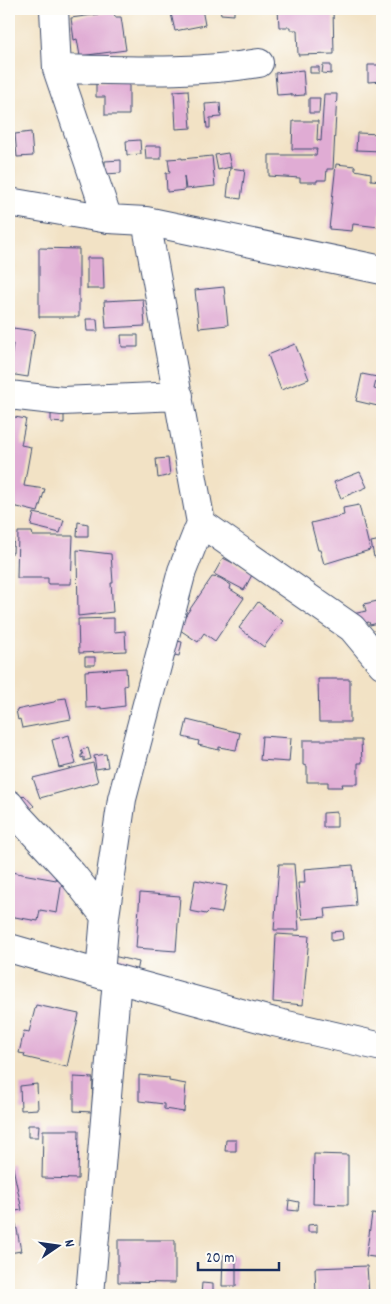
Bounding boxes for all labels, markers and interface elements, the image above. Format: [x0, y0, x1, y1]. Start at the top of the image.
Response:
north arrow [32, 1222, 82, 1272]
text: N [58, 1238, 79, 1249]
scale bar [198, 1239, 280, 1271]
text: 20 m [206, 1248, 234, 1270]

